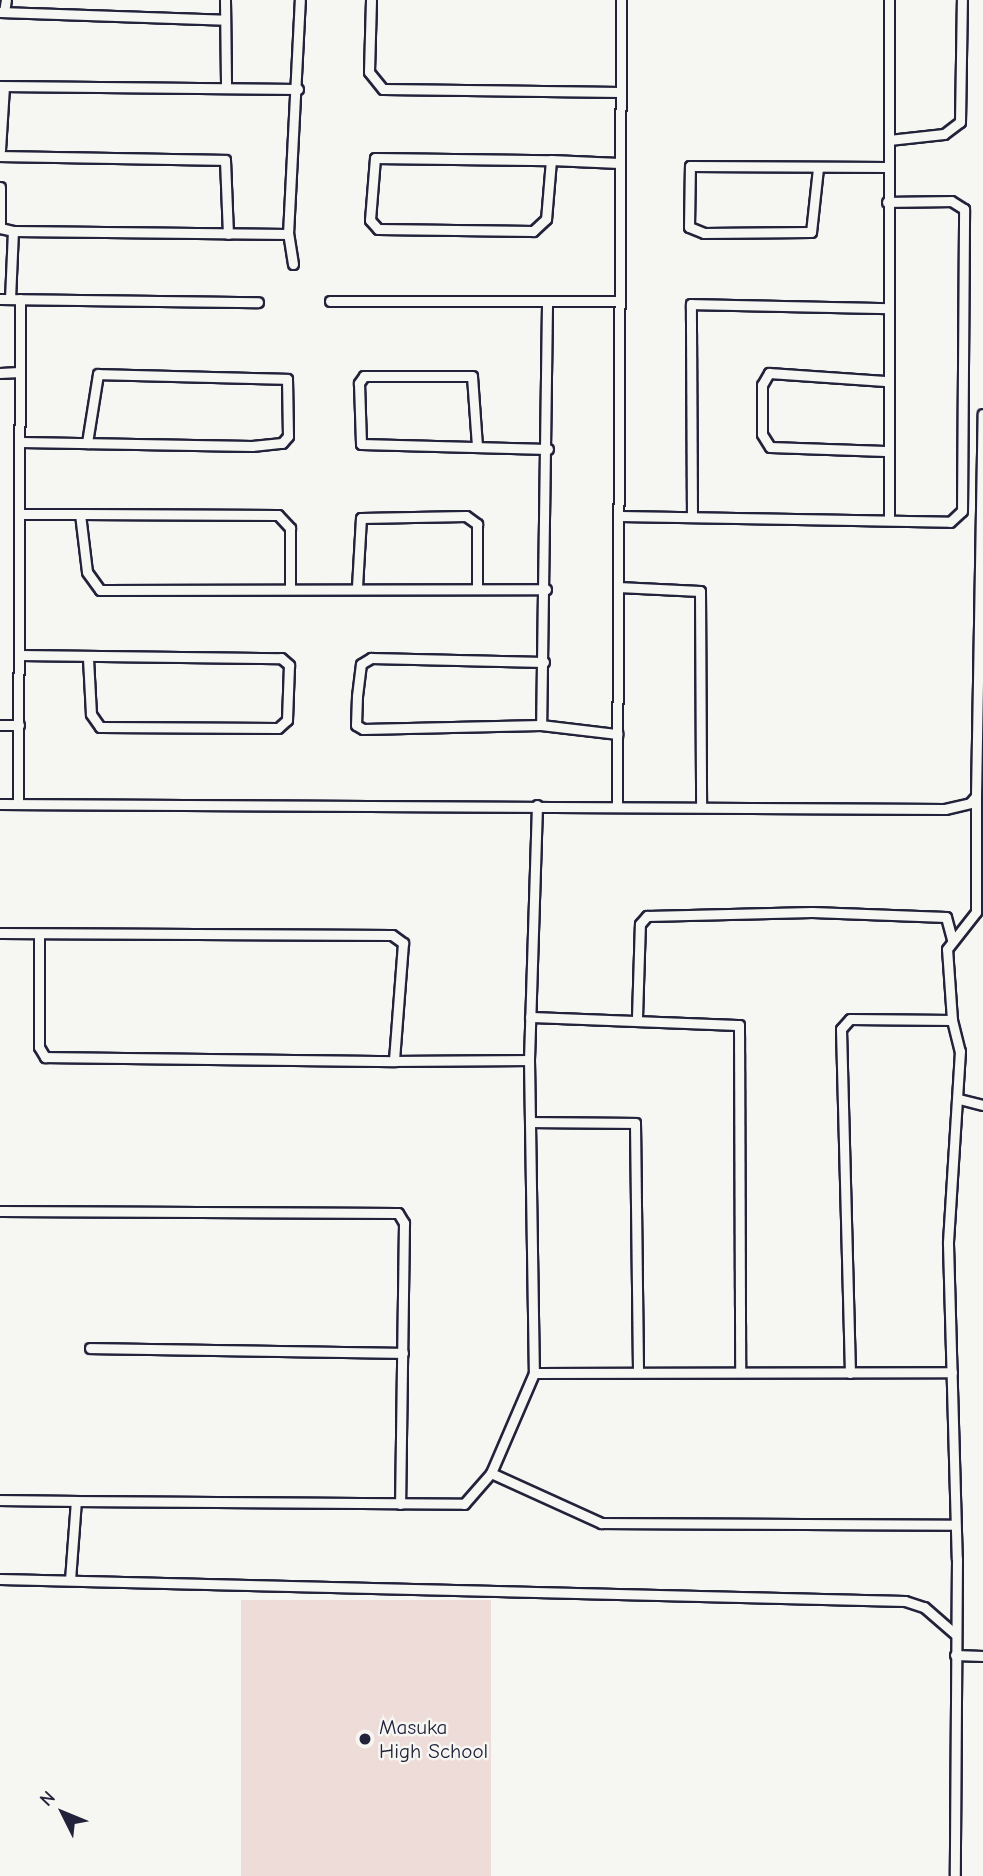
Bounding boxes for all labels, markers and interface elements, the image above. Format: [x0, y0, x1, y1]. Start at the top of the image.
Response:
place label: Masuka High School [379, 1714, 488, 1764]
marker: Masuka High School [357, 1731, 373, 1747]
north arrow [28, 1778, 98, 1848]
text: N [35, 1787, 60, 1811]

